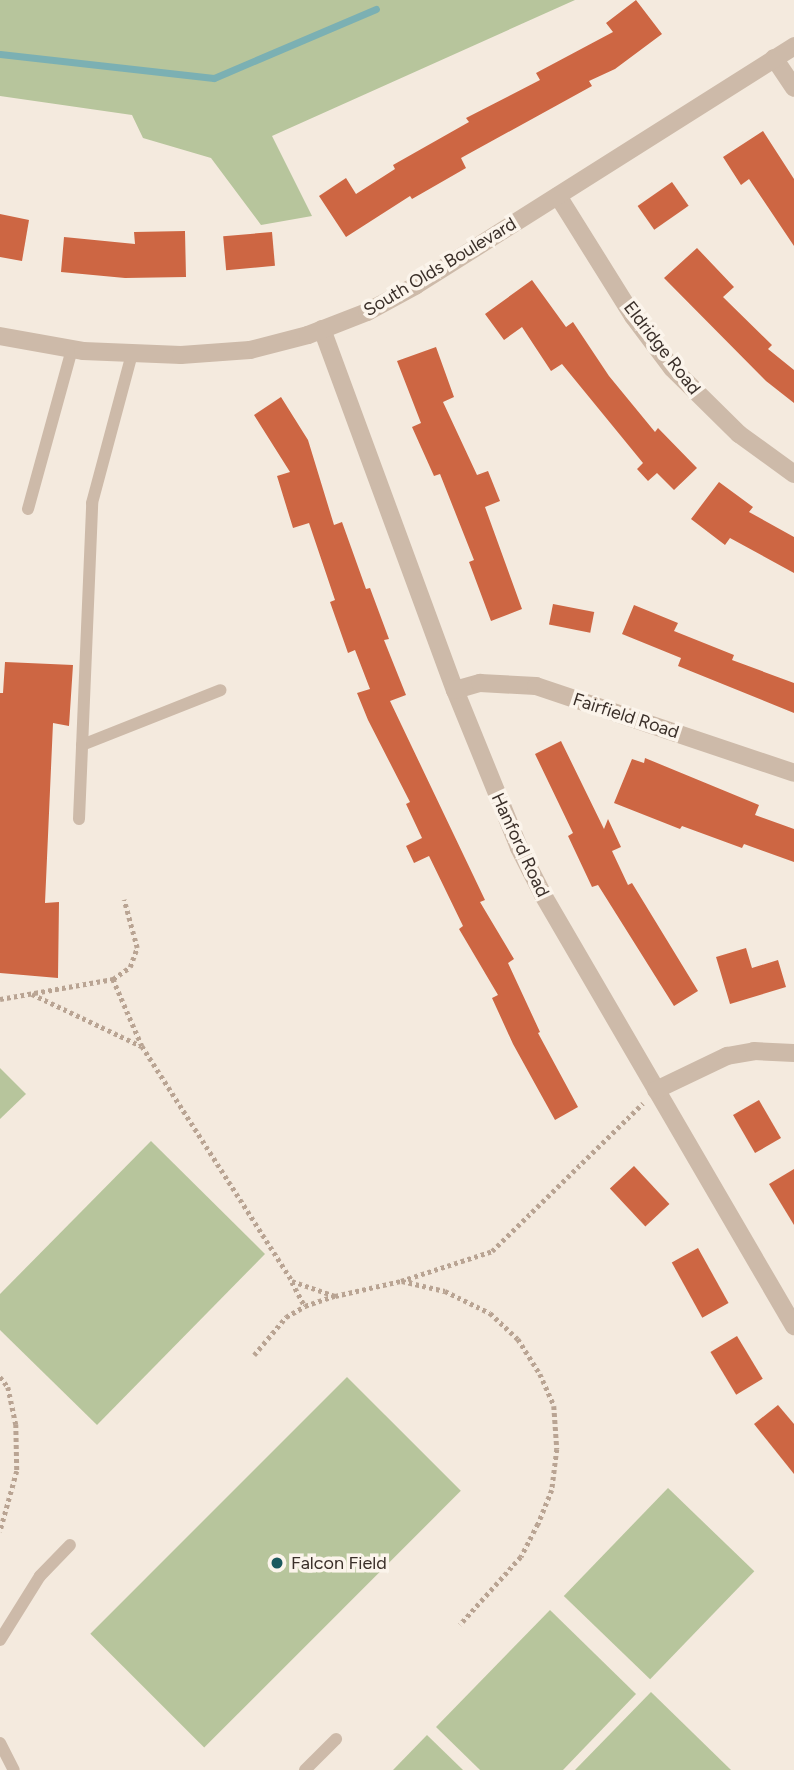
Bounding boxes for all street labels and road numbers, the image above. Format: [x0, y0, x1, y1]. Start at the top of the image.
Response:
street label: South Olds Boulevard [360, 213, 520, 321]
street label: Eldridge Road [619, 297, 705, 399]
street label: Fairfield Road [570, 689, 682, 743]
street label: Hanford Road [486, 790, 554, 900]

